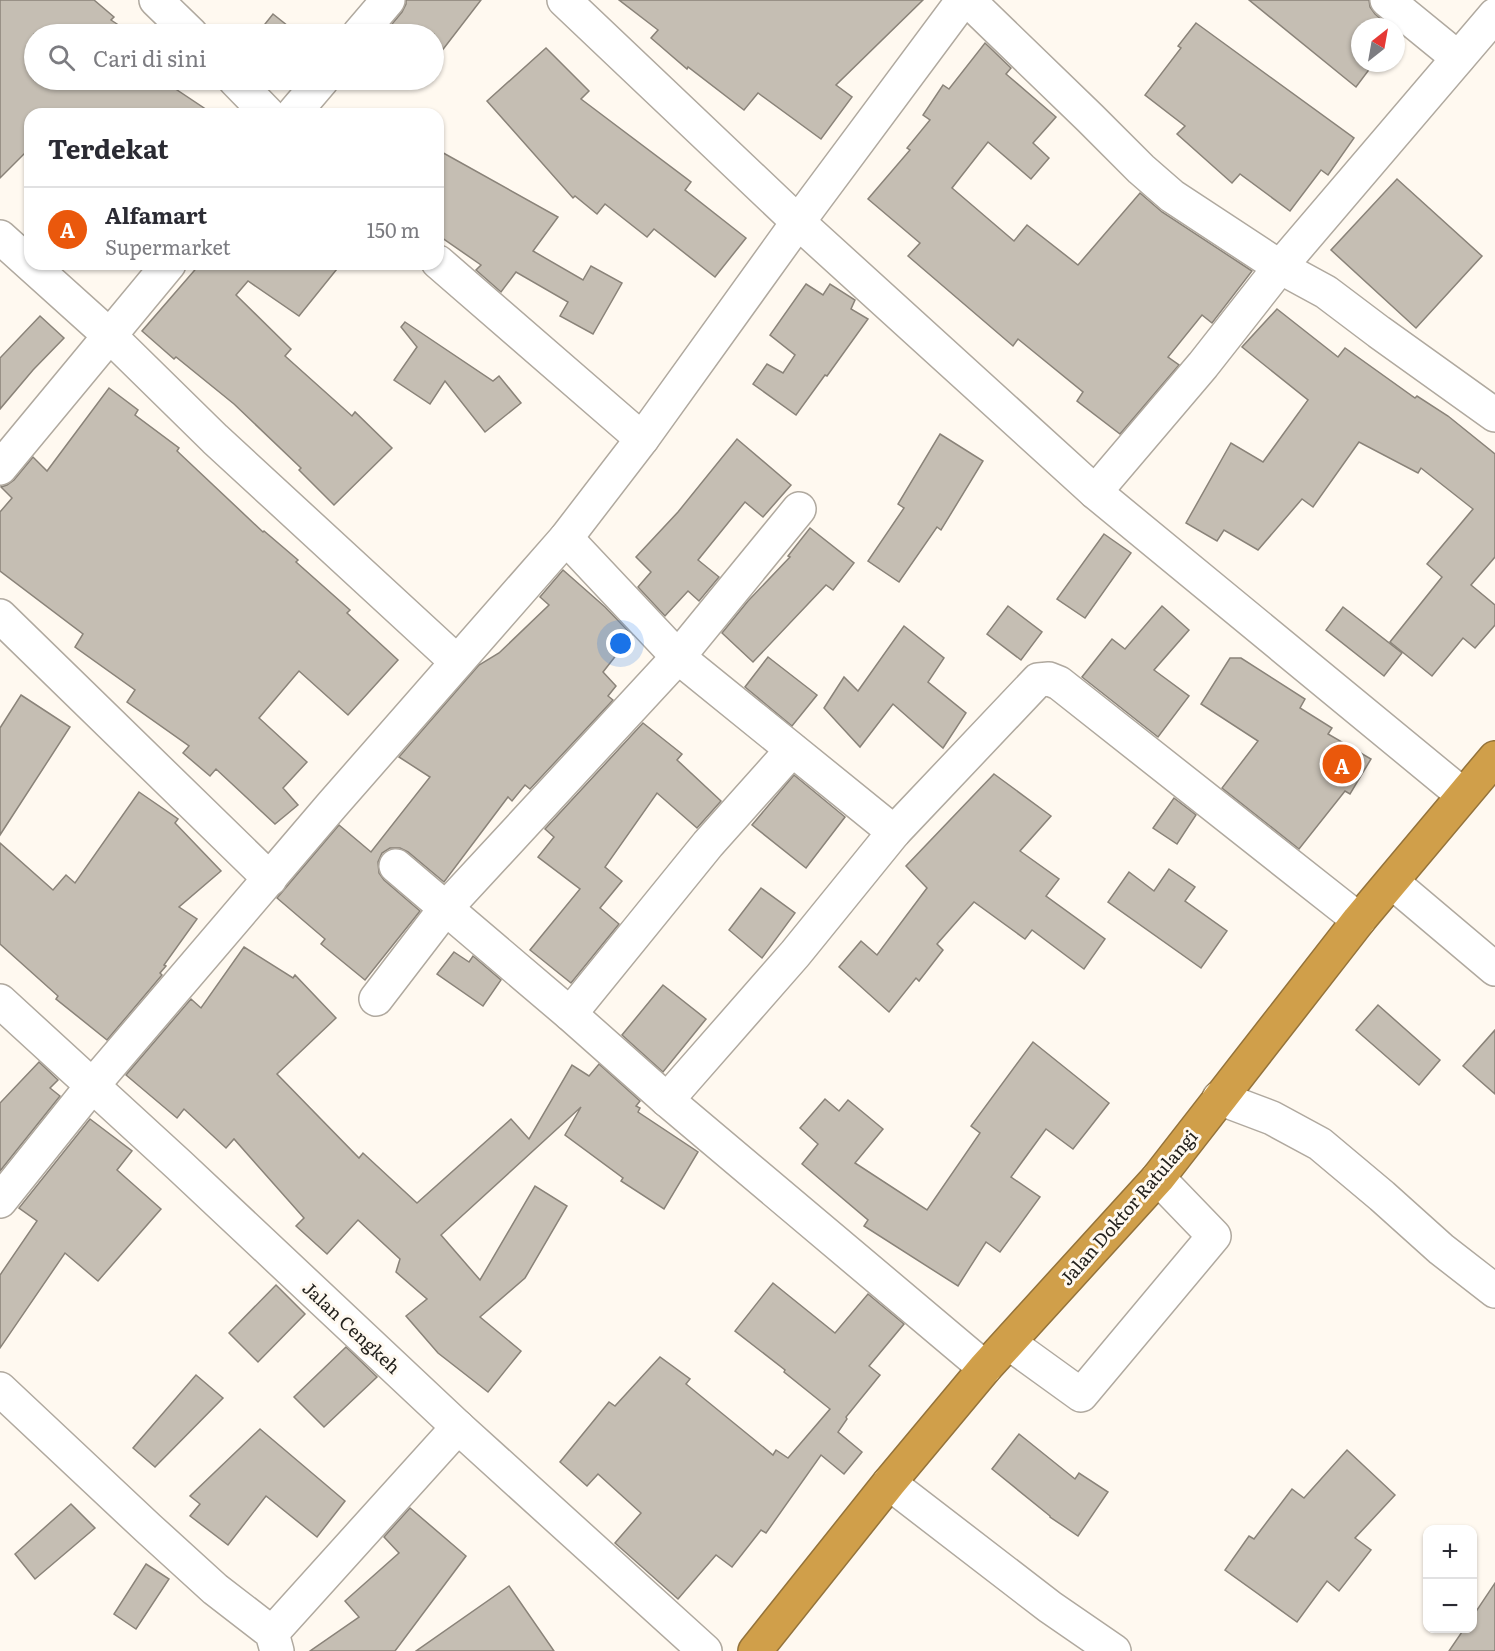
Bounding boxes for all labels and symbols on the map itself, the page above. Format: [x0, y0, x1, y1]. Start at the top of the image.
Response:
north arrow [1351, 18, 1405, 72]
your location [606, 629, 635, 658]
pin: A [1322, 742, 1362, 786]
street label: Jalan Doktor Ratulangi [1053, 1123, 1203, 1291]
street label: Jalan Cengkeh [297, 1274, 407, 1380]

